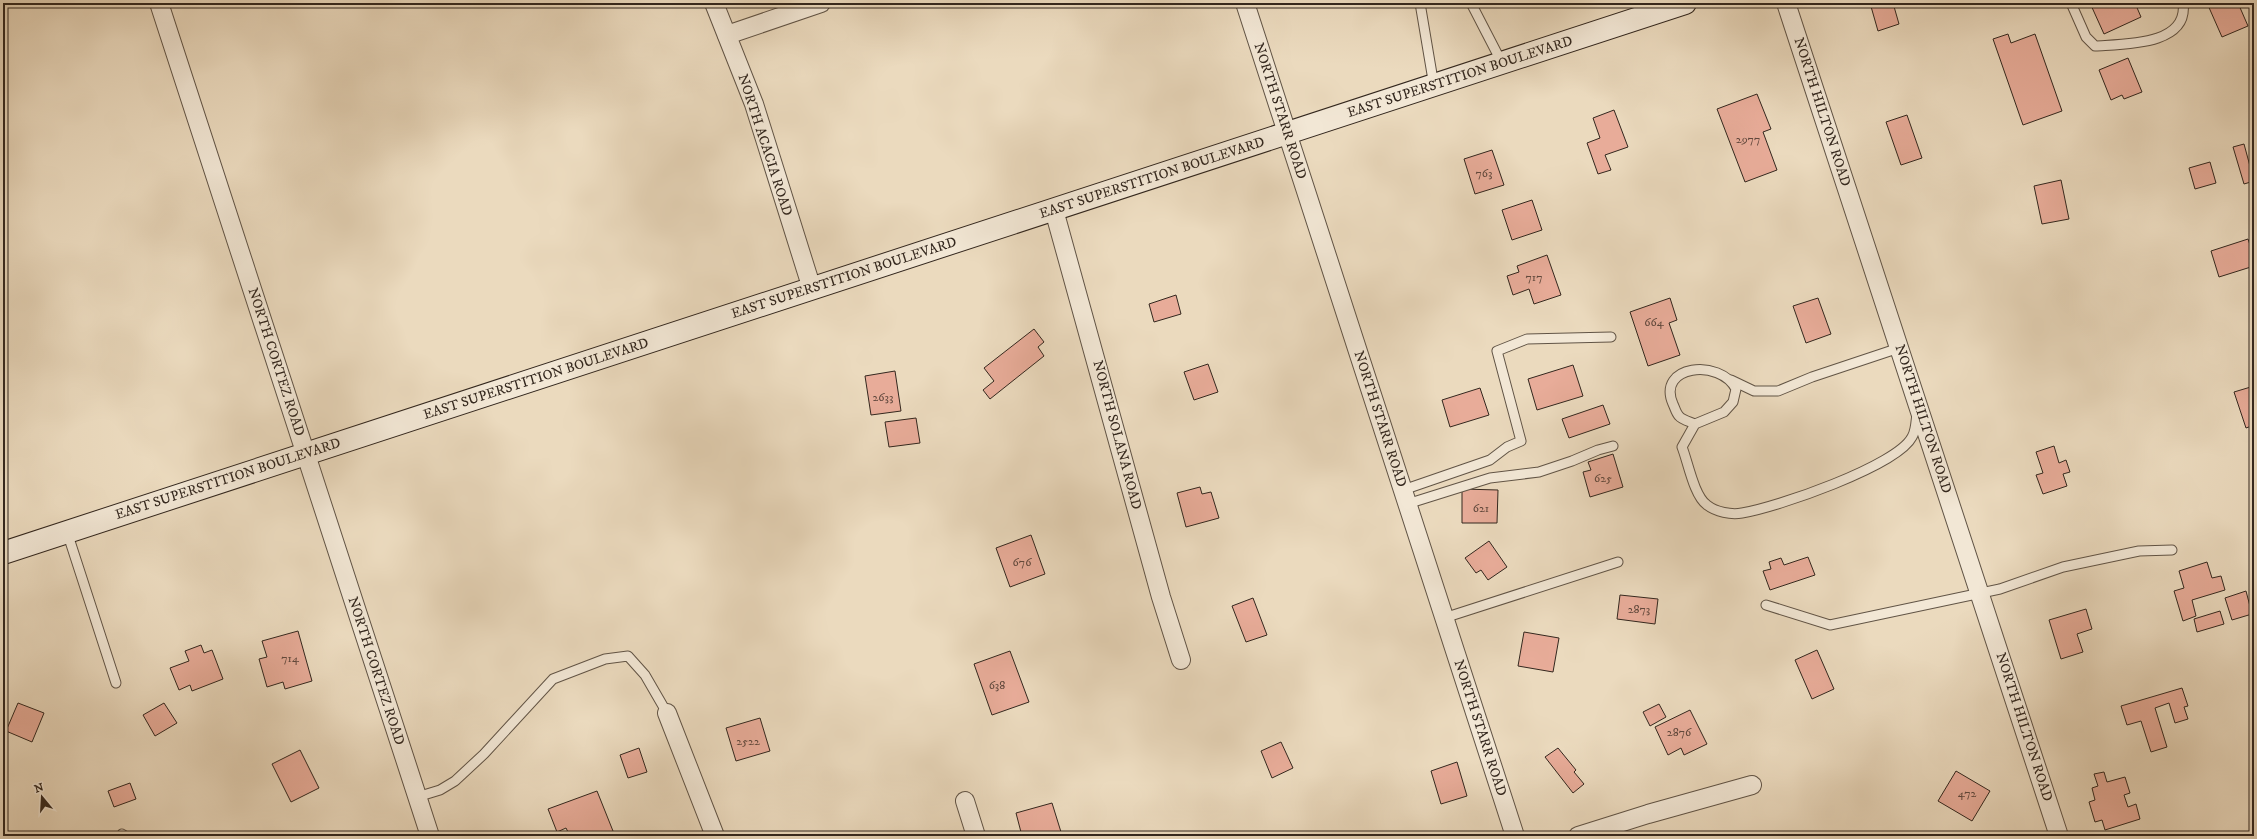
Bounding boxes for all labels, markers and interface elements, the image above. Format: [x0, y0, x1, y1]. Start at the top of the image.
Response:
street label: EAST SUPERSTITION BOULEVARD [1345, 32, 1575, 122]
street label: NORTH HILTON ROAD [1789, 35, 1855, 189]
street label: NORTH STARR ROAD [1249, 41, 1311, 181]
street label: NORTH ACACIA ROAD [734, 72, 796, 218]
house number: 2977 [1736, 132, 1760, 147]
street label: EAST SUPERSTITION BOULEVARD [1037, 133, 1267, 223]
house number: 763 [1476, 166, 1493, 181]
street label: EAST SUPERSTITION BOULEVARD [729, 233, 959, 323]
house number: 717 [1525, 270, 1543, 285]
street label: NORTH CORTEZ ROAD [243, 285, 309, 439]
house number: 664 [1644, 315, 1665, 330]
street label: EAST SUPERSTITION BOULEVARD [421, 334, 651, 424]
street label: NORTH HILTON ROAD [1890, 342, 1956, 496]
street label: NORTH STARR ROAD [1349, 349, 1411, 489]
street label: NORTH SOLANA ROAD [1088, 358, 1146, 512]
house number: 2633 [872, 390, 894, 405]
street label: EAST SUPERSTITION BOULEVARD [113, 434, 343, 524]
house number: 625 [1594, 471, 1612, 486]
house number: 621 [1473, 501, 1489, 516]
house number: 676 [1013, 555, 1032, 570]
street label: NORTH CORTEZ ROAD [343, 594, 409, 748]
house number: 2873 [1628, 602, 1650, 617]
street label: NORTH HILTON ROAD [1991, 650, 2057, 804]
house number: 714 [281, 651, 300, 666]
street label: NORTH STARR ROAD [1449, 658, 1511, 798]
house number: 638 [989, 678, 1005, 693]
house number: 2876 [1667, 725, 1692, 740]
house number: 2522 [736, 734, 760, 749]
north arrow [22, 777, 62, 817]
text: N [33, 780, 46, 796]
house number: 472 [1958, 786, 1976, 801]

